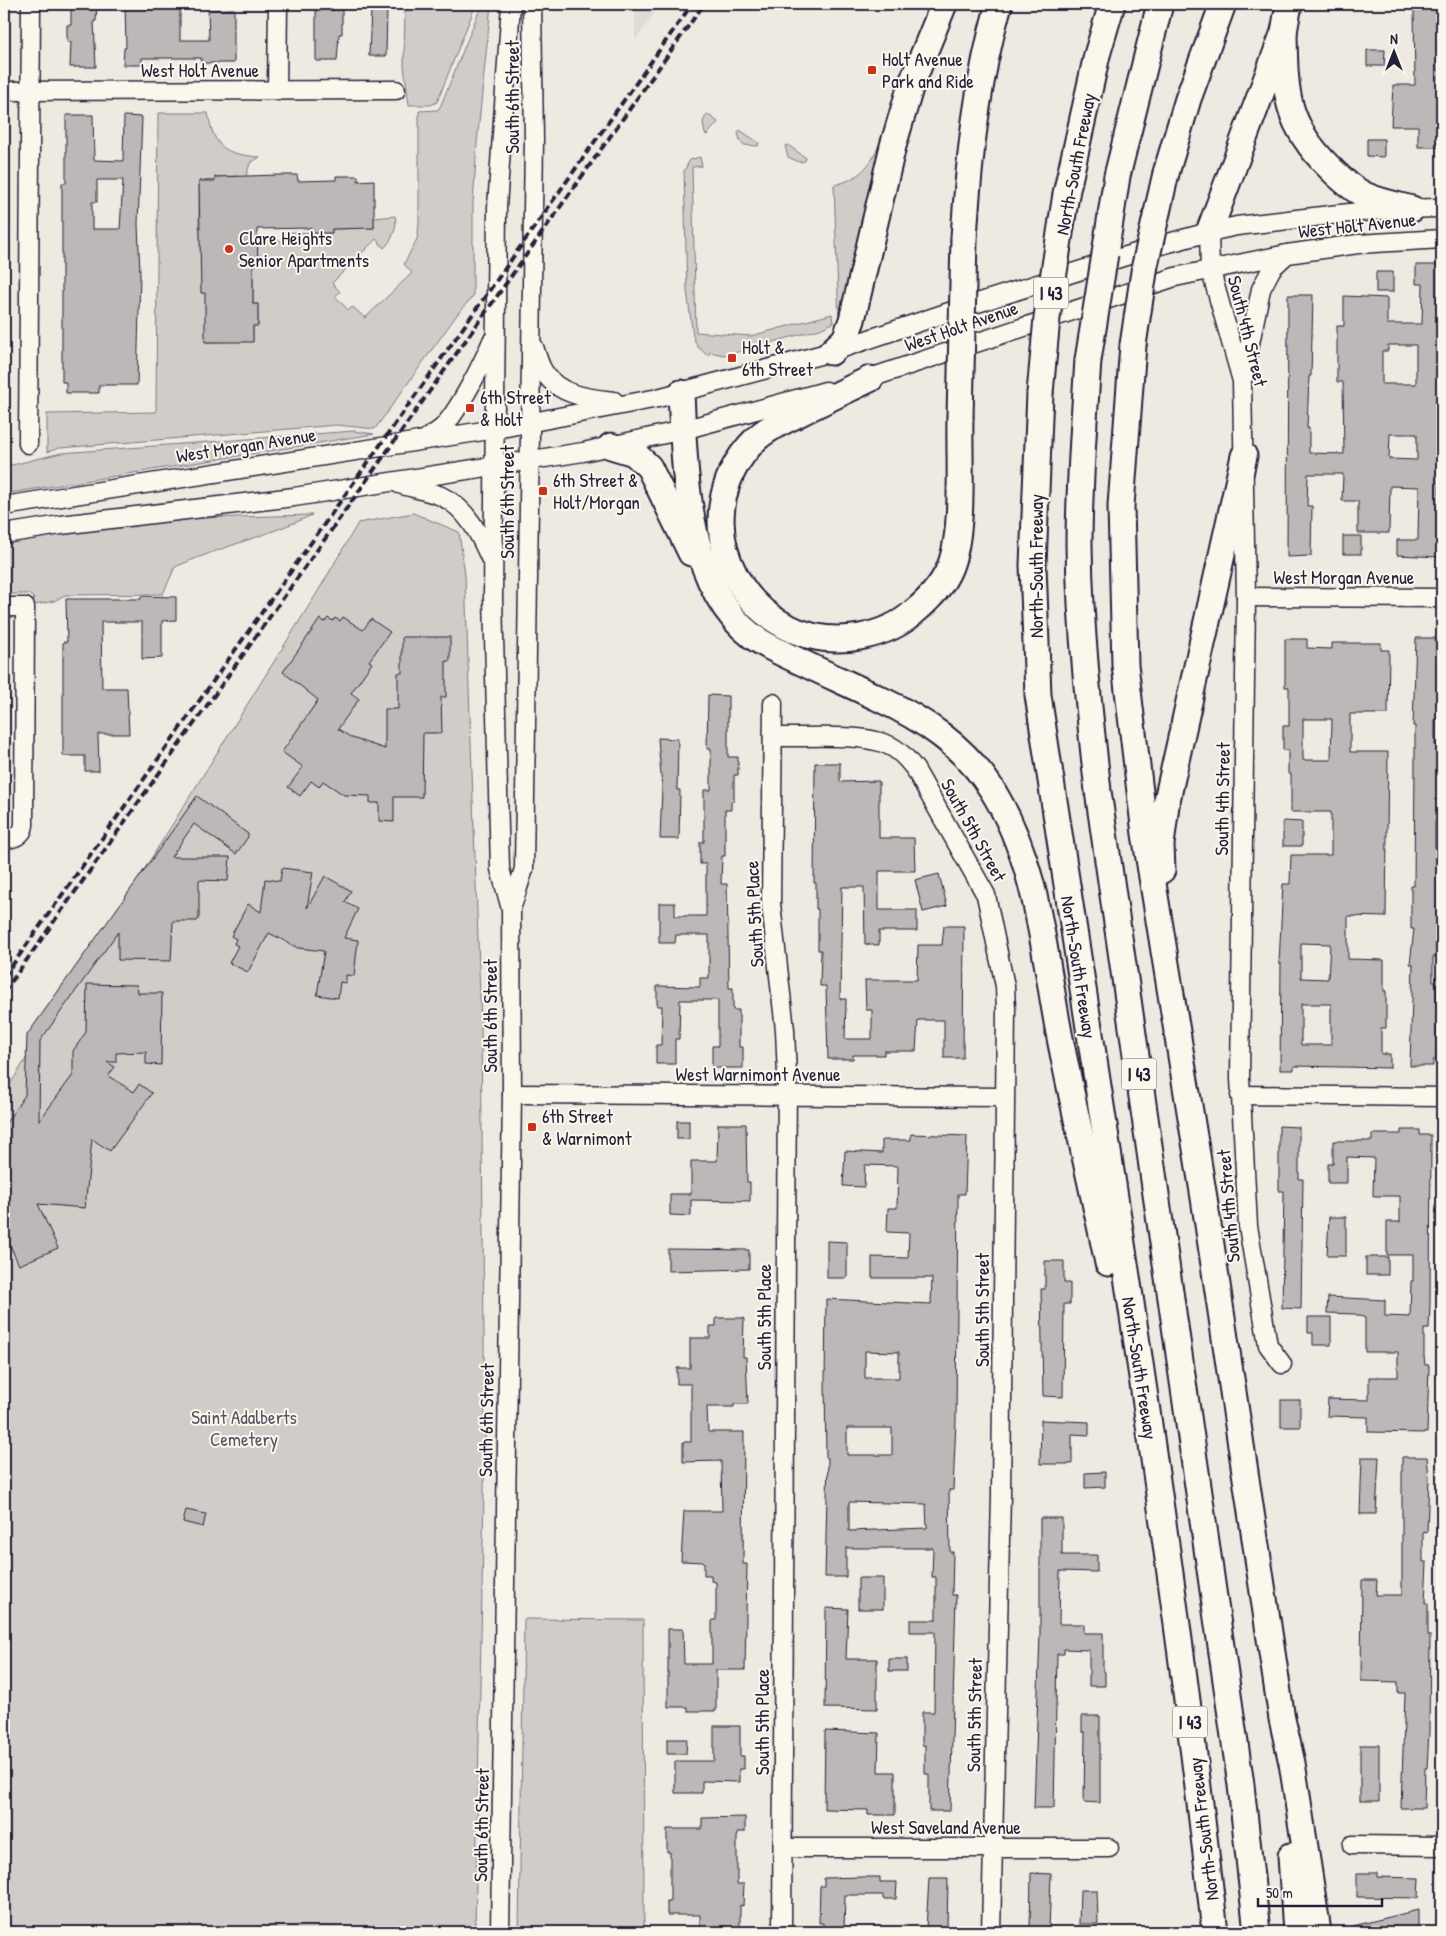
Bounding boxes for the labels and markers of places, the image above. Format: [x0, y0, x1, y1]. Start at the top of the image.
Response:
place label: Holt Avenue Park and Ride [882, 46, 974, 94]
marker: Holt Avenue Park and Ride [866, 64, 878, 76]
place label: Clare Heights Senior Apartments [239, 225, 369, 273]
marker: Clare Heights Senior Apartments [223, 243, 235, 255]
place label: Holt & 6th Street [742, 334, 813, 382]
marker: Holt & 6th Street [726, 352, 738, 364]
place label: 6th Street & Holt [480, 384, 551, 432]
marker: 6th Street & Holt [464, 402, 476, 414]
place label: 6th Street & Holt/Morgan [553, 467, 640, 515]
marker: 6th Street & Holt/Morgan [537, 485, 549, 497]
place label: 6th Street & Warnimont [542, 1103, 632, 1151]
marker: 6th Street & Warnimont [526, 1121, 538, 1133]

